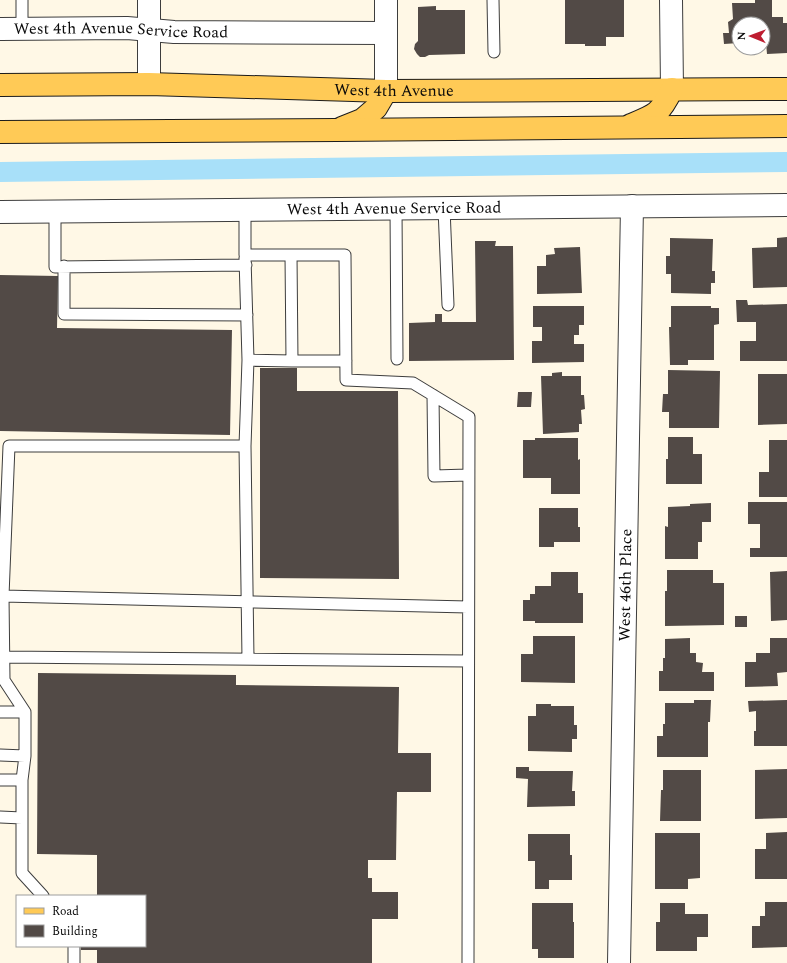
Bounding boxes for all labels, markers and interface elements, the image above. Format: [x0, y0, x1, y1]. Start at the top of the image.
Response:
street label: West 4th Avenue Service Road [14, 16, 228, 44]
north arrow [731, 16, 771, 56]
text: N [733, 31, 750, 40]
street label: West 4th Avenue [334, 77, 454, 103]
street label: West 4th Avenue Service Road [287, 196, 501, 221]
street label: West 46th Place [613, 528, 638, 642]
legend [16, 895, 146, 947]
text: Road [52, 902, 79, 921]
text: Building [52, 922, 98, 941]

